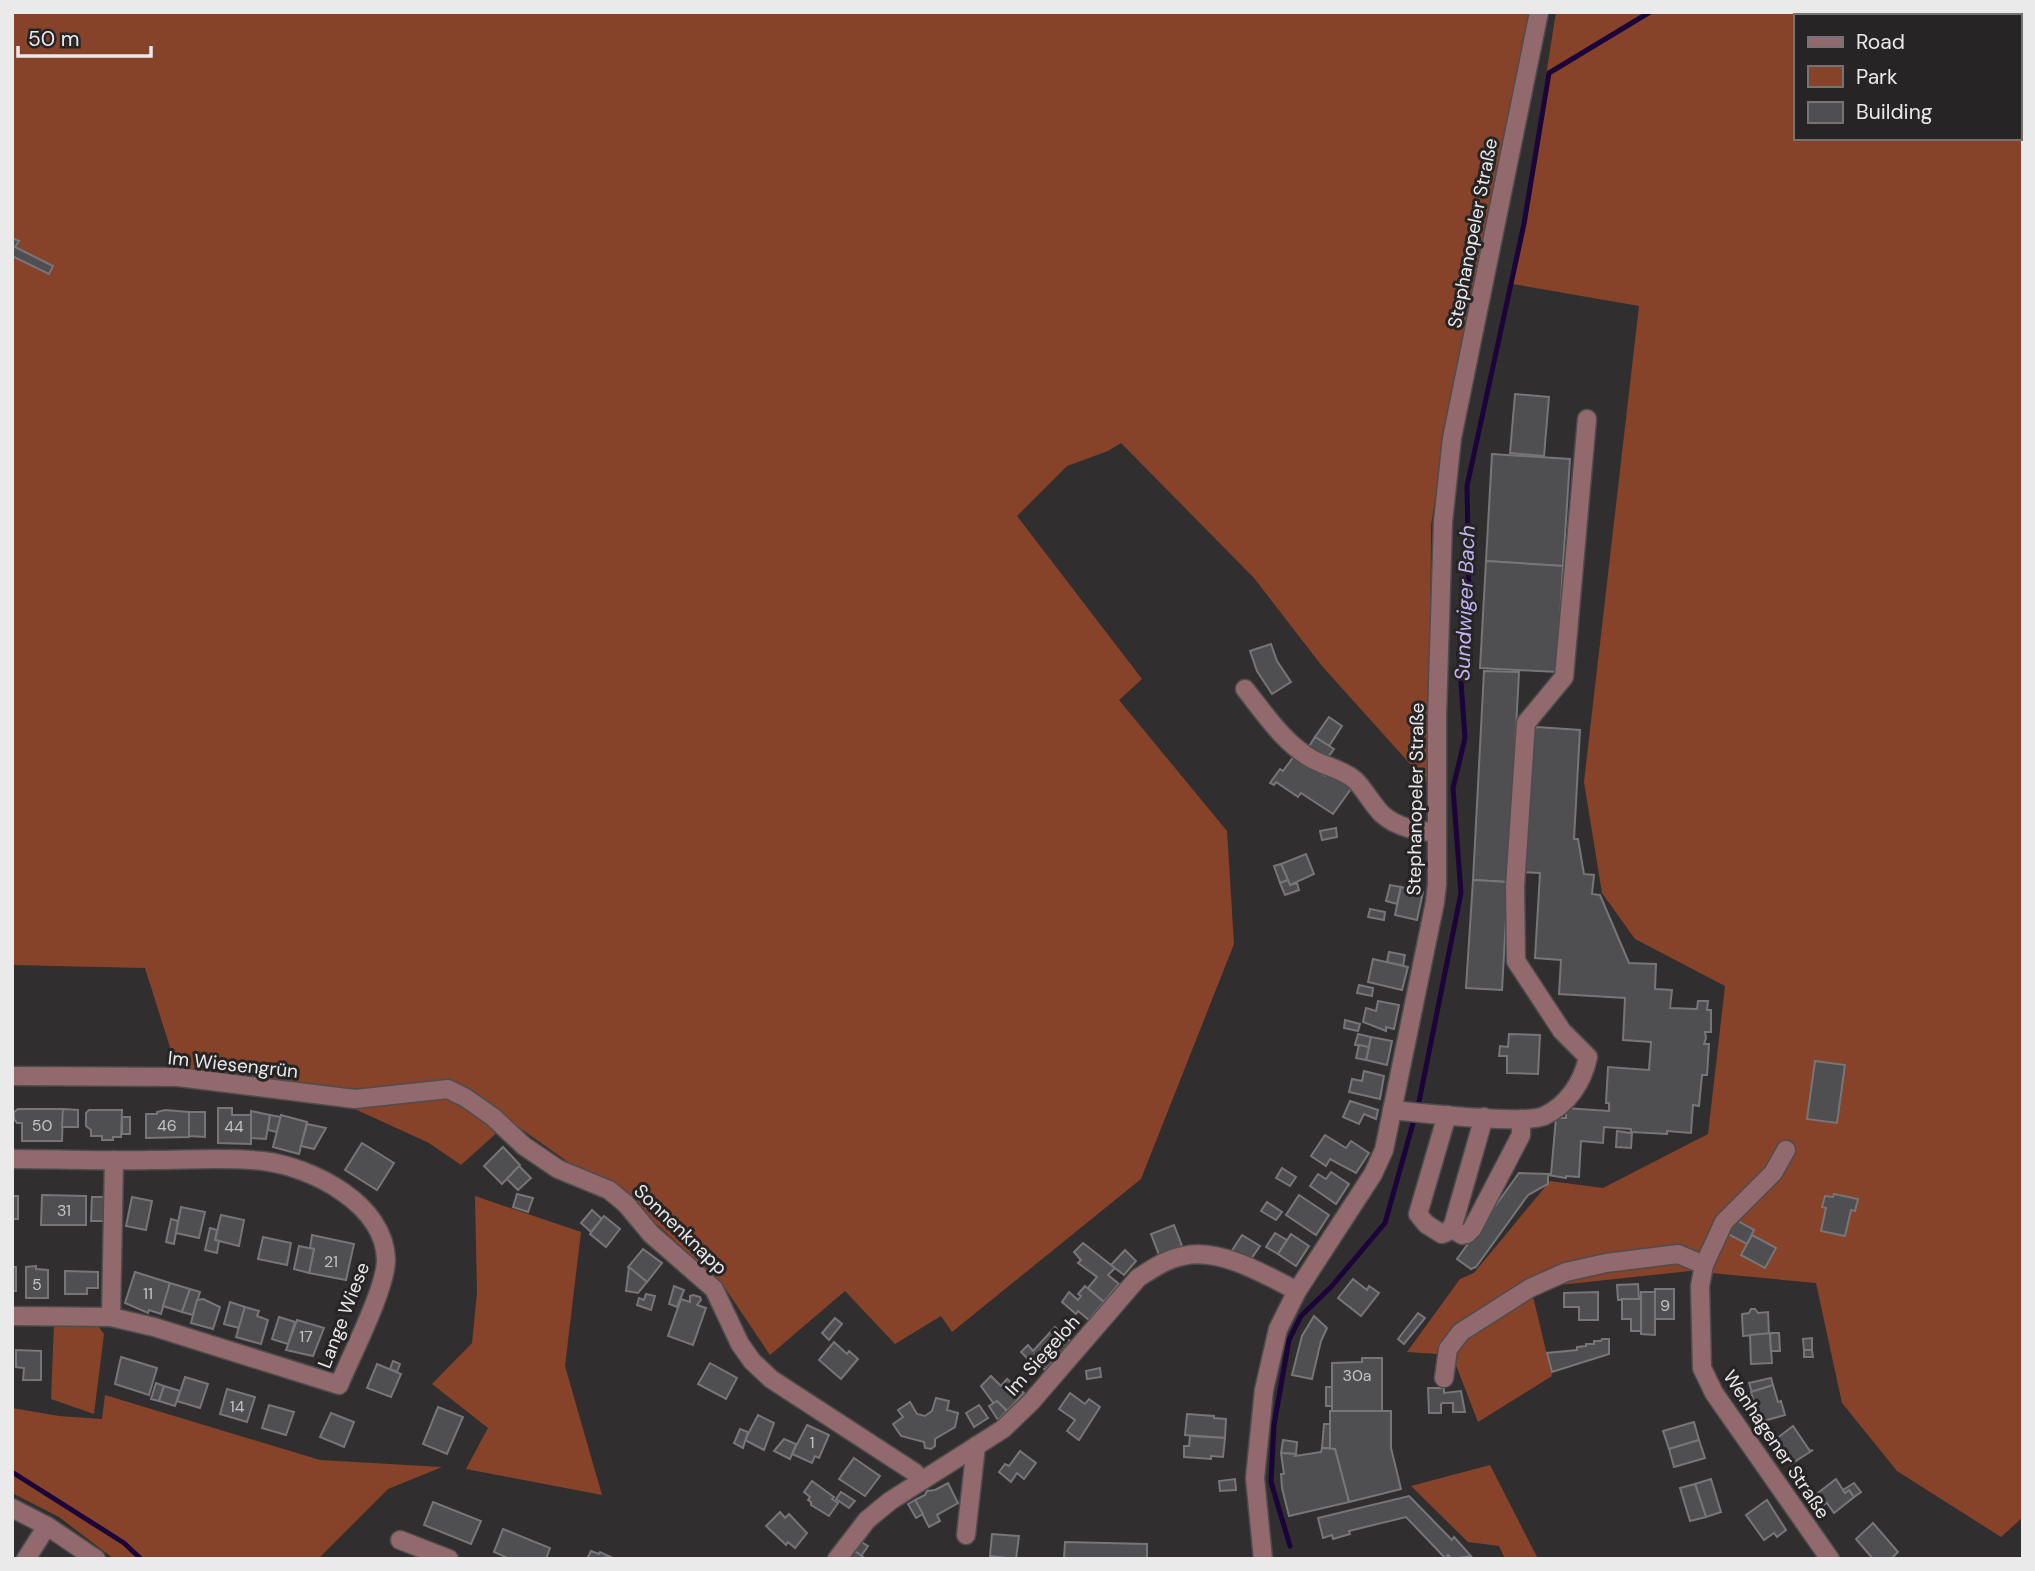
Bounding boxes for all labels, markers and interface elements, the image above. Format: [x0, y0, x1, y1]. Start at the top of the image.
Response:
scale bar [18, 14, 150, 58]
legend [1794, 14, 2021, 140]
text: 50 m [28, 25, 79, 53]
text: Road [1856, 28, 1905, 56]
text: Park [1856, 63, 1898, 91]
text: Building [1856, 98, 1933, 126]
street label: Stephanopeler Straße [1442, 136, 1503, 330]
water label: Sundwiger Bach [1448, 525, 1482, 681]
street label: Stephanopeler Straße [1401, 702, 1430, 896]
street label: Im Wiesengrün [167, 1045, 299, 1084]
house number: 50 [32, 1115, 52, 1136]
house number: 46 [157, 1115, 177, 1136]
house number: 44 [224, 1116, 244, 1137]
street label: Sonnenknapp [629, 1179, 733, 1280]
house number: 31 [57, 1200, 71, 1221]
house number: 21 [324, 1251, 338, 1272]
street label: Lange Wiese [312, 1259, 375, 1372]
house number: 5 [32, 1274, 42, 1295]
house number: 11 [143, 1283, 153, 1304]
house number: 9 [1660, 1295, 1670, 1316]
street label: Im Siegeloh [1000, 1310, 1085, 1401]
house number: 17 [299, 1326, 313, 1347]
house number: 30a [1342, 1365, 1372, 1386]
street label: Wenhagener Straße [1718, 1365, 1836, 1523]
house number: 14 [230, 1396, 245, 1417]
house number: 1 [810, 1432, 815, 1453]

